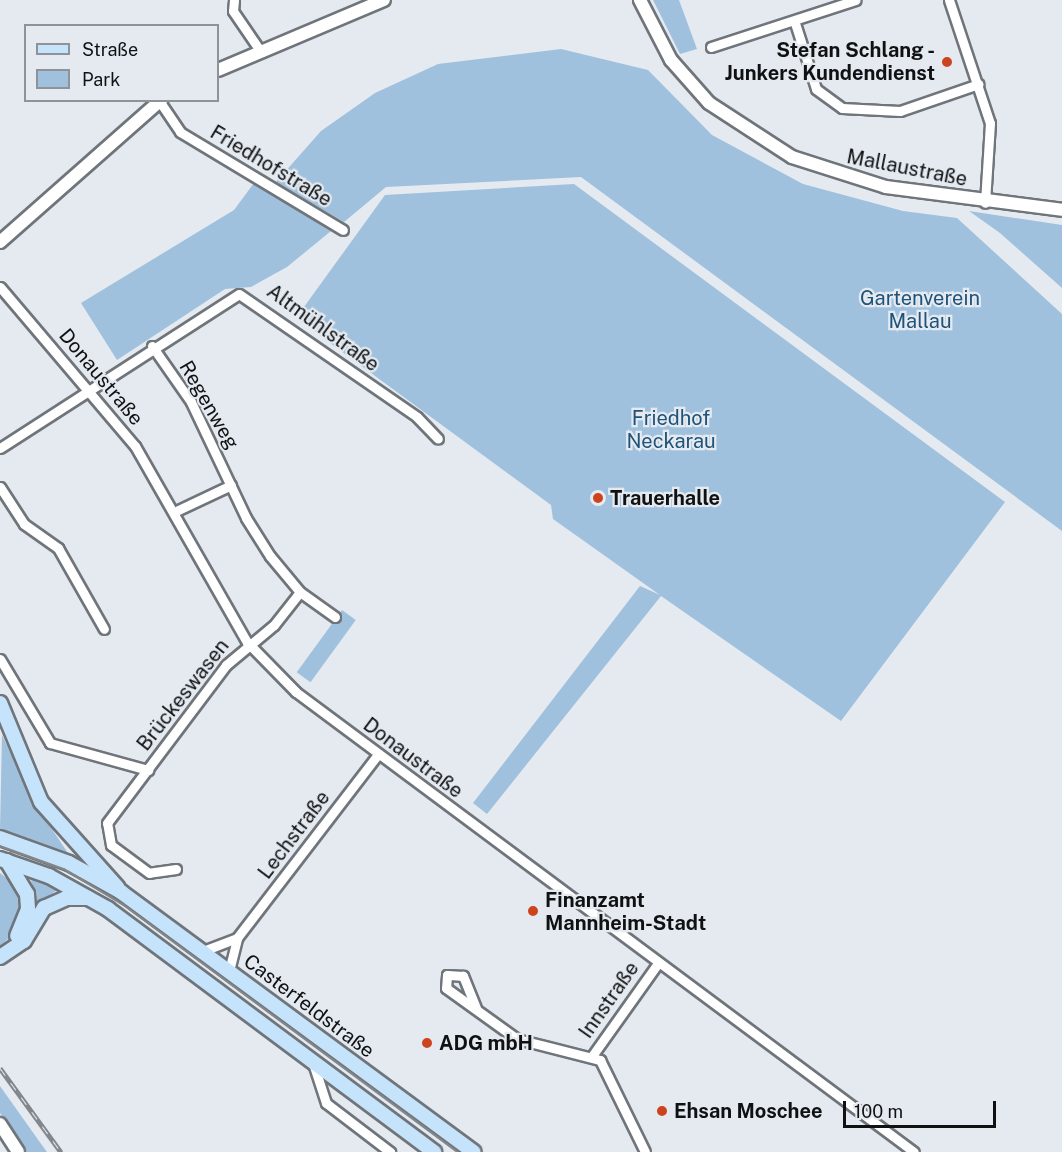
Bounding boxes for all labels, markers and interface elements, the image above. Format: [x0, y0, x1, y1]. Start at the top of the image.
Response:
legend [24, 24, 219, 102]
text: Straße [82, 39, 138, 60]
place label: Stefan Schlang - Junkers Kundendienst [725, 39, 935, 86]
marker: Stefan Schlang - Junkers Kundendienst [940, 55, 954, 69]
text: Park [82, 69, 120, 90]
street label: Friedhofstraße [206, 120, 336, 212]
street label: Mallaustraße [845, 145, 969, 191]
street label: Altmühlstraße [262, 279, 384, 377]
park label: Gartenverein Mallau [860, 287, 980, 334]
street label: Donaustraße [54, 324, 148, 430]
street label: Regenweg [174, 356, 244, 454]
park label: Friedhof Neckarau [626, 407, 716, 454]
place label: Trauerhalle [610, 486, 720, 510]
marker: Trauerhalle [591, 491, 605, 505]
street label: Brückeswasen [132, 634, 234, 756]
street label: Donaustraße [358, 713, 468, 803]
street label: Lechstraße [253, 786, 335, 884]
place label: Finanzamt Mannheim-Stadt [545, 888, 706, 935]
marker: Finanzamt Mannheim-Stadt [526, 904, 540, 918]
street label: Casterfeldstraße [239, 949, 379, 1063]
street label: Innstraße [574, 957, 644, 1043]
place label: ADG mbH [439, 1031, 533, 1055]
marker: ADG mbH [420, 1036, 434, 1050]
scale bar [846, 1089, 999, 1127]
place label: Ehsan Moschee [674, 1099, 823, 1123]
text: 100 m [854, 1101, 903, 1122]
marker: Ehsan Moschee [655, 1104, 669, 1118]

